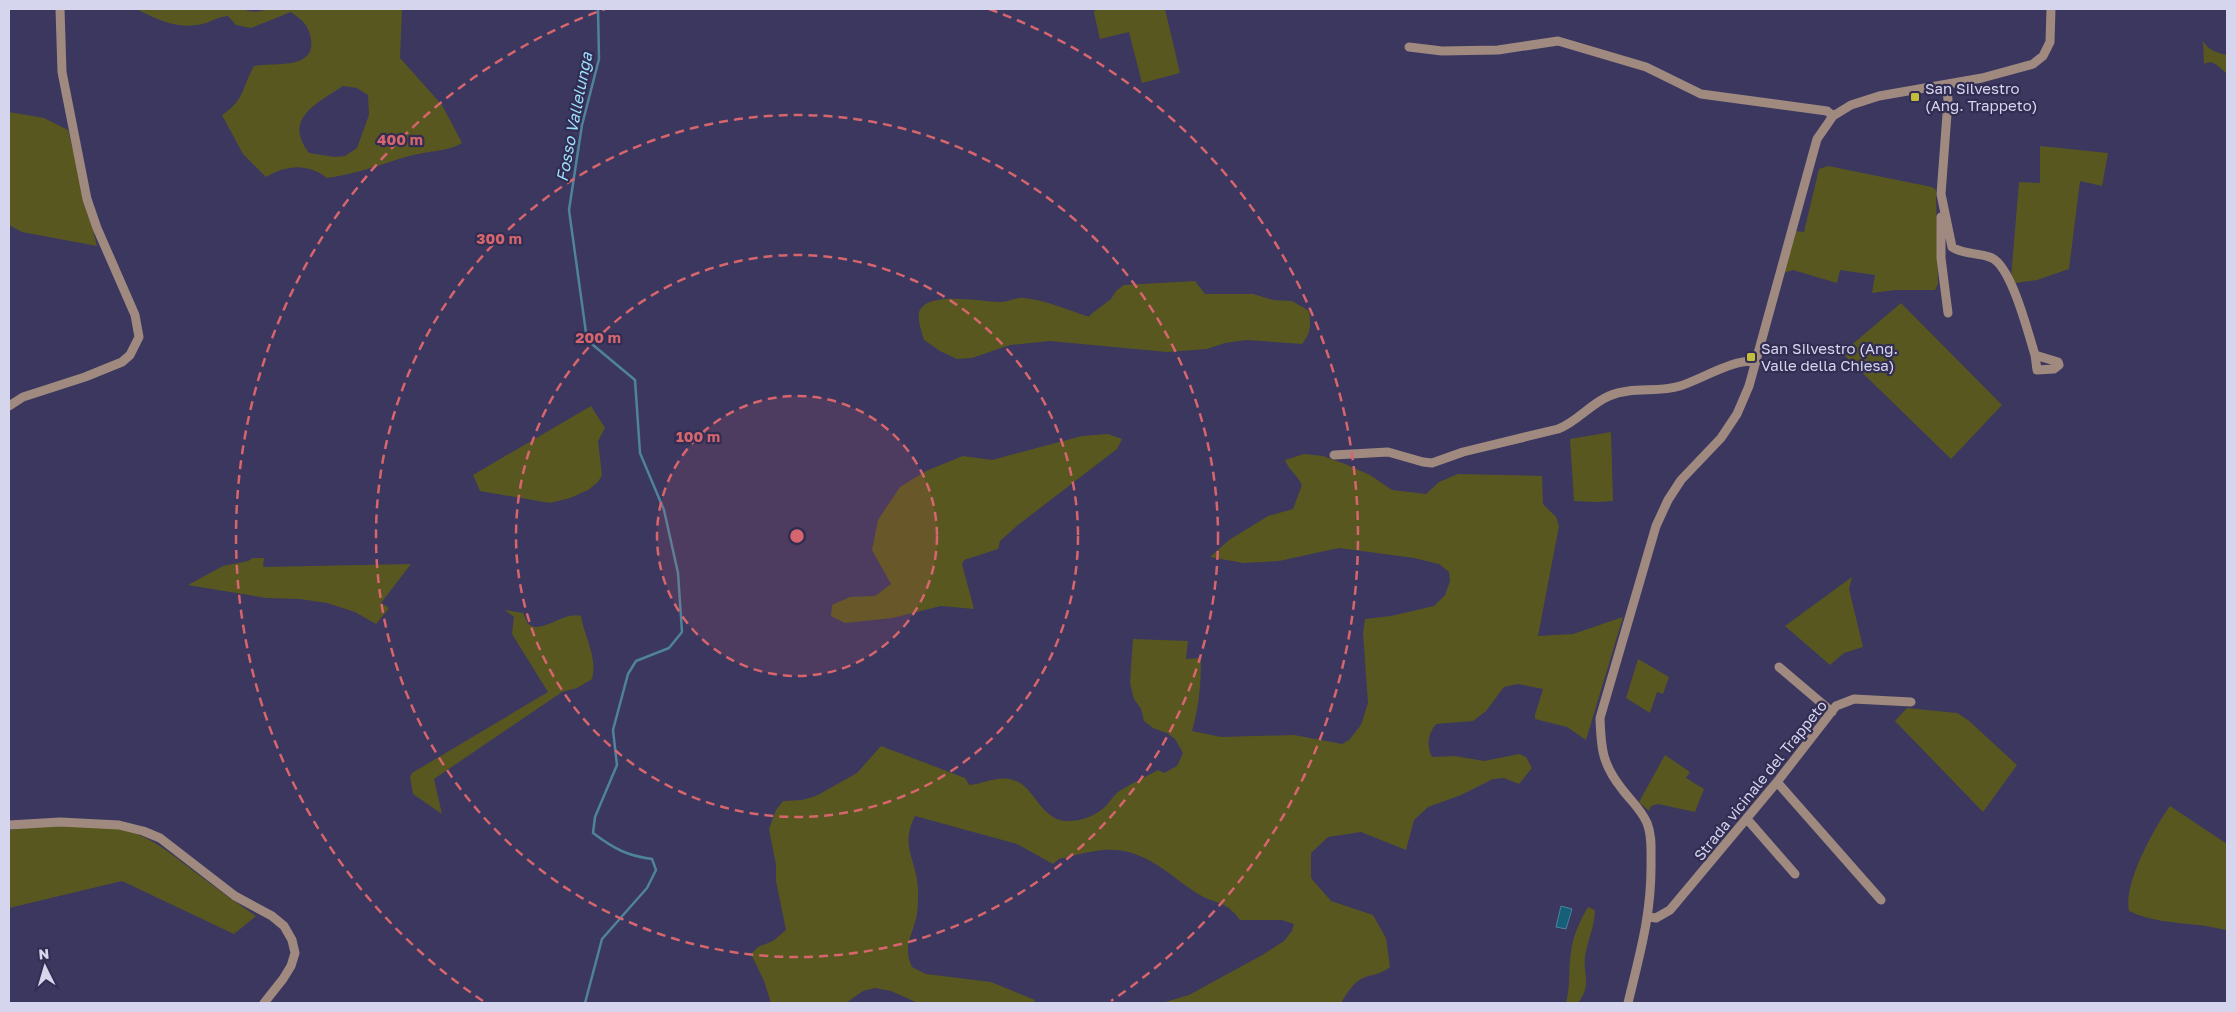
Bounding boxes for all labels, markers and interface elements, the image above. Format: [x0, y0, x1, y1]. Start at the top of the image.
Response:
water label: Fosso Vallelunga [552, 50, 597, 183]
place label: San Silvestro (Ang. Trappeto) [1925, 79, 2037, 114]
marker: San Silvestro (Ang. Trappeto) [1909, 91, 1921, 103]
text: 400 m [377, 130, 423, 148]
text: 300 m [476, 229, 522, 247]
text: 200 m [575, 328, 621, 346]
place label: San Silvestro (Ang. Valle della Chiesa) [1761, 339, 1898, 374]
marker: San Silvestro (Ang. Valle della Chiesa) [1745, 351, 1757, 363]
text: 100 m [676, 427, 720, 445]
centre of rings [788, 527, 806, 545]
street label: Strada vicinale del Trappeto [1690, 696, 1830, 864]
north arrow [20, 942, 70, 992]
text: N [38, 945, 50, 962]

